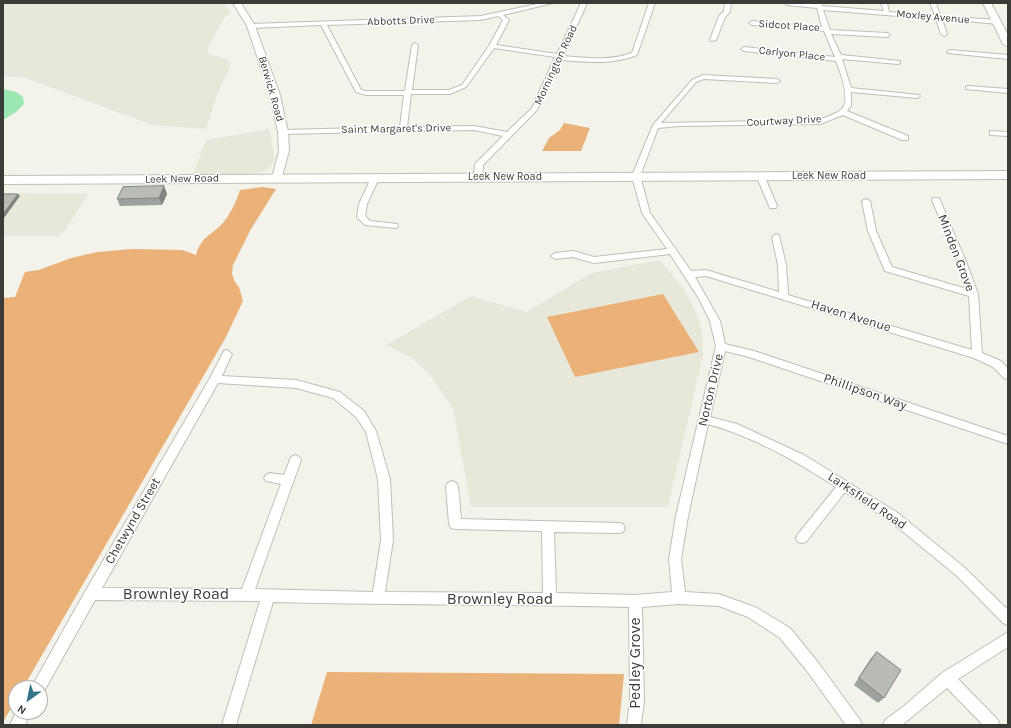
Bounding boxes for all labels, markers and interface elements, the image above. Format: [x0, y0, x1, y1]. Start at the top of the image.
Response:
street label: Moxley Avenue [896, 7, 970, 27]
street label: Abbotts Drive [367, 13, 435, 29]
street label: Sidcot Place [758, 17, 820, 35]
street label: Mornington Road [532, 23, 580, 107]
street label: Carlyon Place [758, 44, 826, 64]
street label: Berwick Road [255, 55, 287, 123]
street label: Courtway Drive [746, 112, 822, 130]
street label: Saint Margaret's Drive [341, 121, 451, 137]
street label: Leek New Road [792, 169, 866, 183]
street label: Leek New Road [468, 170, 542, 184]
street label: Leek New Road [145, 172, 219, 186]
street label: Minden Grove [934, 212, 978, 294]
street label: Haven Avenue [809, 296, 893, 336]
street label: Norton Drive [695, 352, 727, 428]
street label: Phillipson Way [821, 370, 909, 414]
street label: Larksfield Road [825, 469, 909, 533]
street label: Chetwynd Street [102, 475, 164, 567]
street label: Brownley Road [123, 584, 229, 604]
street label: Brownley Road [447, 589, 553, 609]
street label: Pedley Grove [625, 617, 645, 709]
north arrow [8, 680, 48, 720]
text: N [15, 702, 29, 717]

